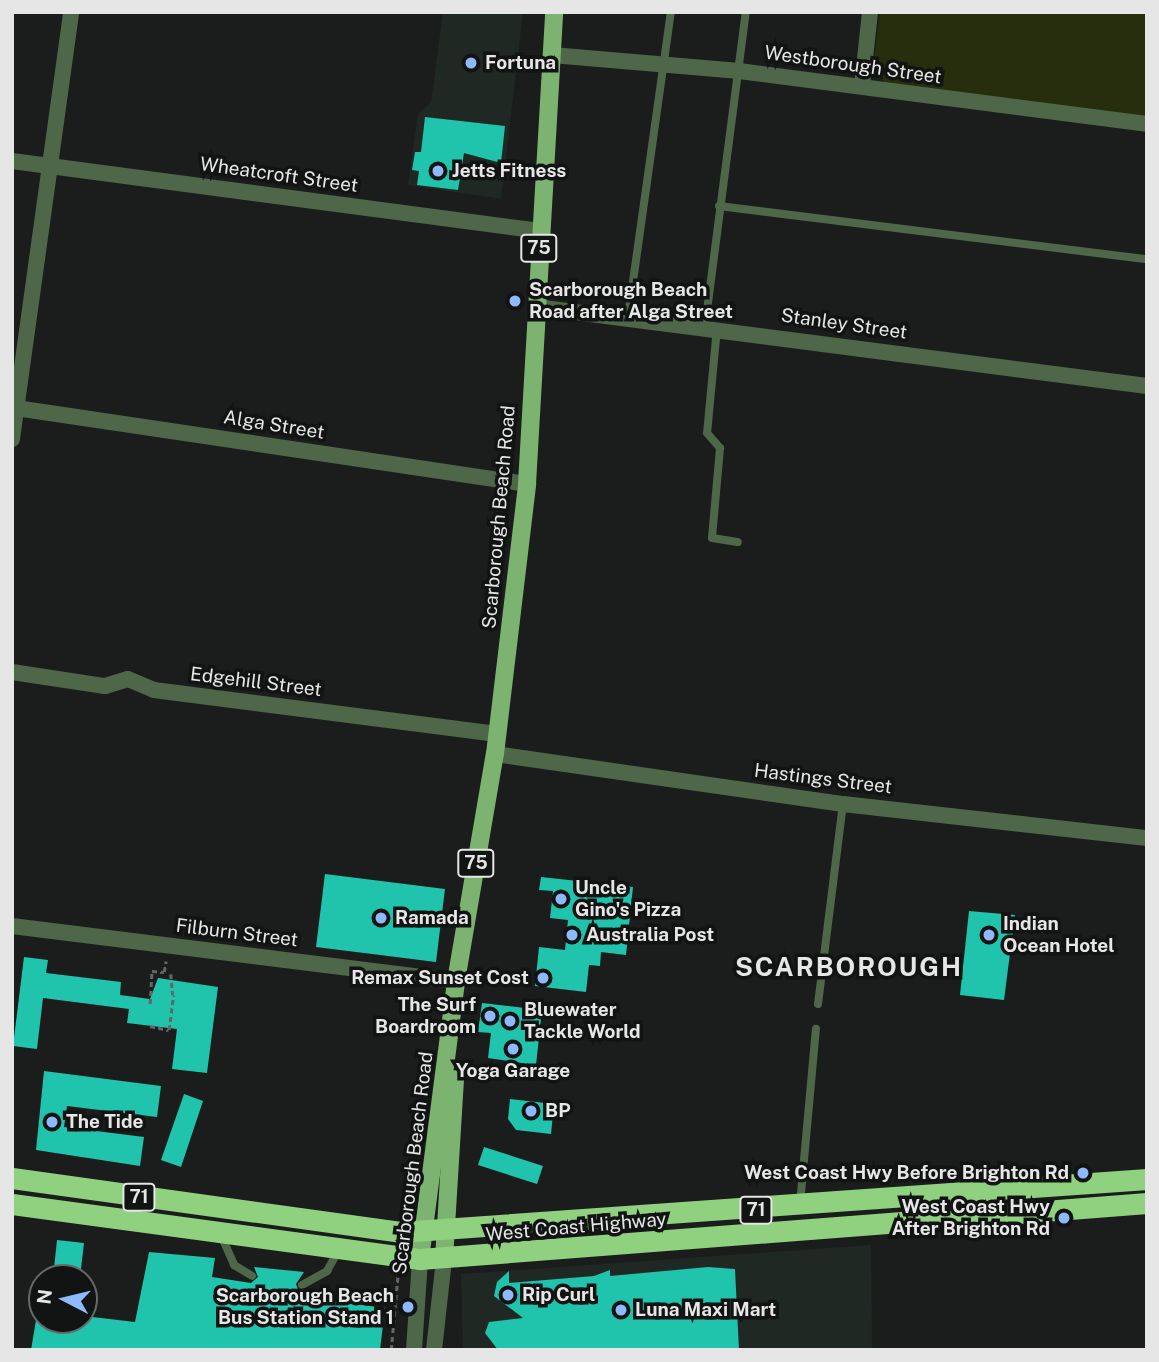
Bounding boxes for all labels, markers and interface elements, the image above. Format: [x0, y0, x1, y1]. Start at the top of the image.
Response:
street label: Westborough Street [763, 41, 943, 89]
place label: Fortuna [485, 52, 556, 74]
marker: Fortuna [463, 55, 479, 71]
street label: Wheatcroft Street [199, 153, 359, 197]
place label: Jetts Fitness [452, 160, 566, 182]
marker: Jetts Fitness [430, 163, 446, 179]
road number: 75 [520, 234, 558, 262]
place label: Scarborough Beach Road after Alga Street [529, 279, 733, 323]
marker: Scarborough Beach Road after Alga Street [507, 293, 523, 309]
street label: Stanley Street [779, 304, 909, 344]
street label: Scarborough Beach Road [478, 404, 520, 630]
street label: Alga Street [222, 406, 326, 444]
street label: Edgehill Street [189, 663, 323, 701]
street label: Hastings Street [753, 759, 893, 799]
road number: 75 [457, 848, 495, 878]
place label: Uncle Gino's Pizza [575, 877, 681, 921]
marker: Uncle Gino's Pizza [553, 891, 569, 907]
place label: Ramada [395, 907, 469, 929]
marker: Ramada [373, 910, 389, 926]
place label: Indian Ocean Hotel [1003, 913, 1115, 957]
street label: Filburn Street [175, 914, 299, 952]
place label: Australia Post [586, 924, 714, 946]
marker: Australia Post [564, 927, 580, 943]
marker: Indian Ocean Hotel [981, 927, 997, 943]
district label: SCARBOROUGH [736, 951, 962, 983]
place label: Remax Sunset Cost [351, 967, 529, 989]
marker: Remax Sunset Cost [535, 970, 551, 986]
place label: The Surf Boardroom [375, 994, 476, 1038]
place label: Bluewater Tackle World [524, 999, 641, 1043]
marker: The Surf Boardroom [482, 1008, 498, 1024]
marker: Bluewater Tackle World [502, 1013, 518, 1029]
marker: Yoga Garage [505, 1041, 521, 1057]
street label: Scarborough Beach Road [388, 1050, 438, 1276]
place label: Yoga Garage [456, 1060, 570, 1082]
place label: BP [545, 1100, 571, 1122]
marker: BP [523, 1103, 539, 1119]
place label: The Tide [66, 1111, 143, 1133]
marker: The Tide [44, 1114, 60, 1130]
place label: West Coast Hwy Before Brighton Rd [744, 1162, 1069, 1184]
marker: West Coast Hwy Before Brighton Rd [1075, 1165, 1091, 1181]
road number: 71 [122, 1182, 156, 1212]
road number: 71 [738, 1196, 774, 1224]
place label: West Coast Hwy After Brighton Rd [892, 1196, 1050, 1240]
street label: West Coast Highway [485, 1208, 667, 1246]
marker: West Coast Hwy After Brighton Rd [1056, 1210, 1072, 1226]
north arrow [28, 1264, 98, 1334]
place label: Rip Curl [522, 1284, 595, 1306]
place label: Scarborough Beach Bus Station Stand 1 [216, 1285, 394, 1329]
marker: Rip Curl [500, 1287, 516, 1303]
text: N [32, 1288, 56, 1305]
marker: Scarborough Beach Bus Station Stand 1 [400, 1299, 416, 1315]
place label: Luna Maxi Mart [635, 1299, 776, 1321]
marker: Luna Maxi Mart [613, 1302, 629, 1318]

